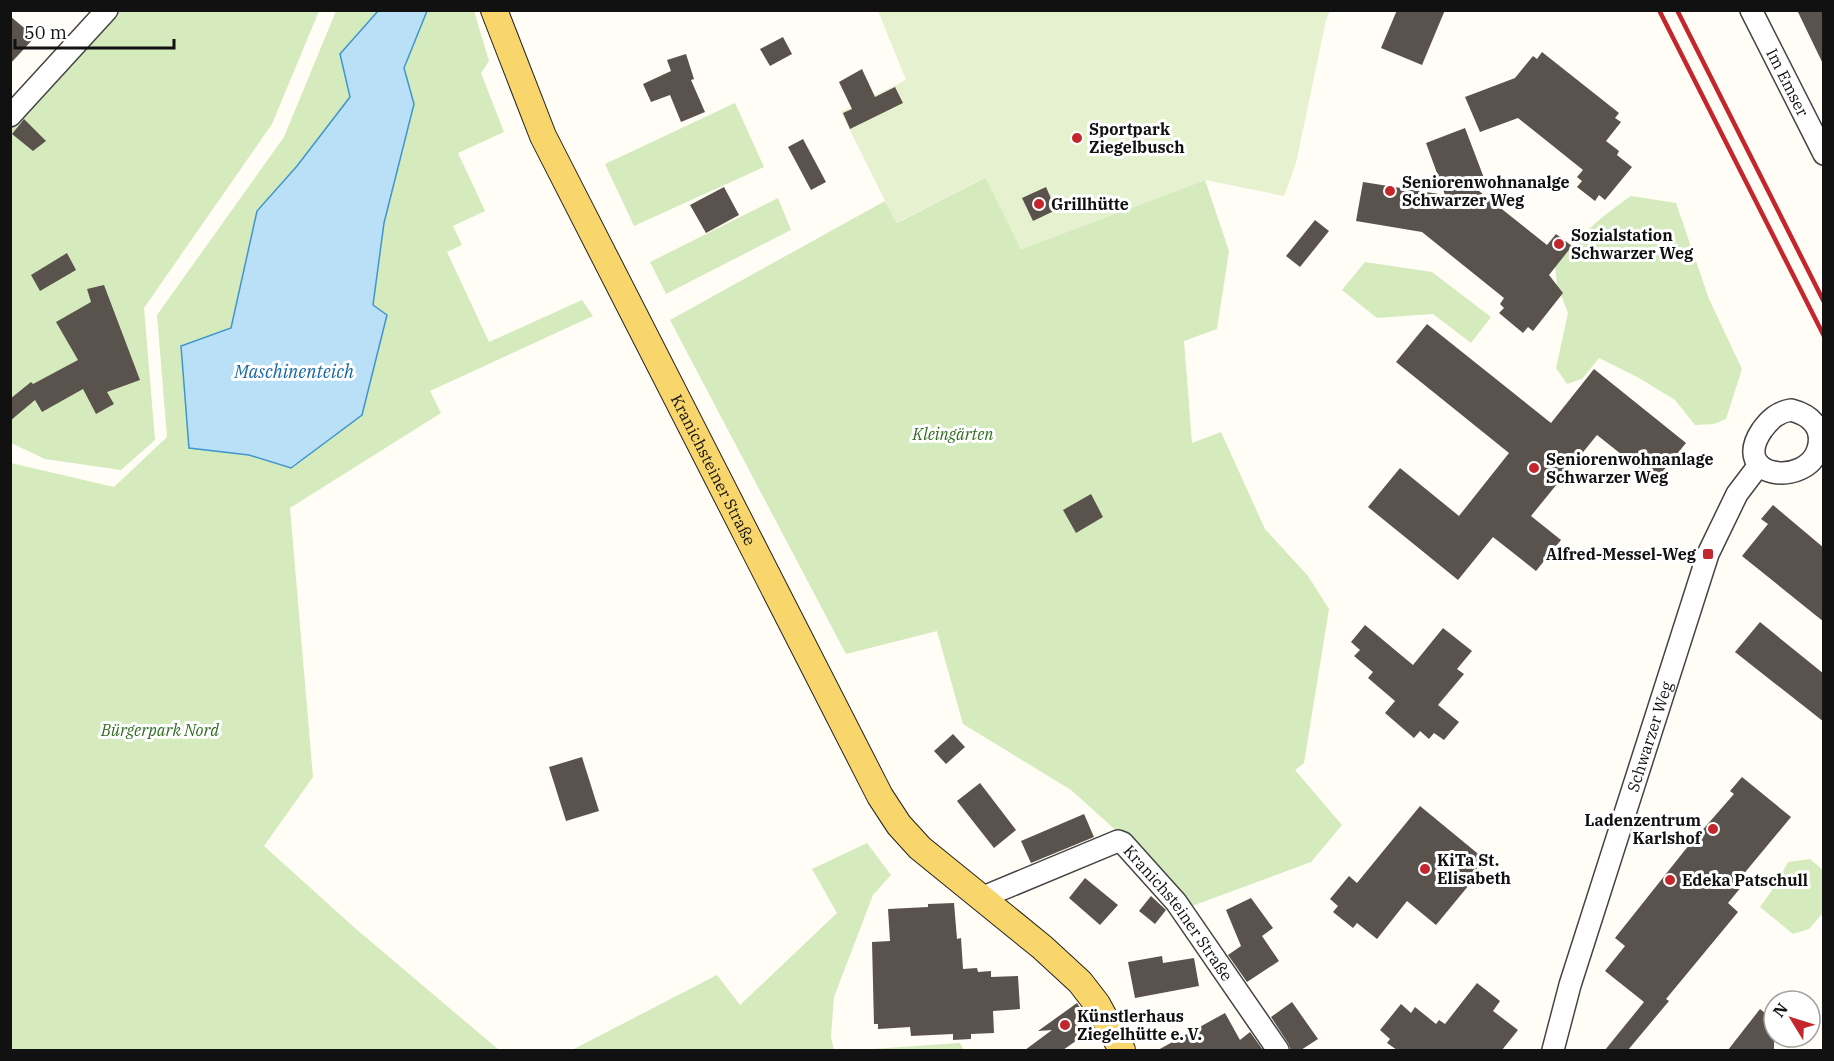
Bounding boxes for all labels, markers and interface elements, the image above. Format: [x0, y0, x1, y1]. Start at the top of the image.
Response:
scale bar [15, 12, 174, 50]
text: 50 m [24, 21, 67, 44]
street label: Im Emser [1762, 45, 1813, 120]
place label: Sportpark Ziegelbusch [1089, 119, 1185, 157]
marker: Sportpark Ziegelbusch [1070, 131, 1084, 145]
place label: Seniorenwohnanalge Schwarzer Weg [1402, 172, 1570, 210]
marker: Seniorenwohnanalge Schwarzer Weg [1383, 184, 1397, 198]
place label: Grillhütte [1051, 194, 1129, 214]
marker: Grillhütte [1032, 197, 1046, 211]
place label: Sozialstation Schwarzer Weg [1571, 225, 1694, 263]
marker: Sozialstation Schwarzer Weg [1552, 237, 1566, 251]
water label: Maschinenteich [233, 360, 354, 383]
street label: Kranichsteiner Straße [667, 391, 760, 549]
park label: Kleingärten [912, 424, 993, 444]
place label: Seniorenwohnanlage Schwarzer Weg [1546, 449, 1714, 487]
marker: Seniorenwohnanlage Schwarzer Weg [1527, 461, 1541, 475]
place label: Alfred-Messel-Weg [1546, 544, 1697, 564]
marker: Alfred-Messel-Weg [1701, 547, 1715, 561]
street label: Schwarzer Weg [1622, 678, 1677, 794]
park label: Bürgerpark Nord [100, 720, 219, 740]
place label: Ladenzentrum Karlshof [1584, 810, 1703, 848]
marker: Ladenzentrum Karlshof [1706, 822, 1720, 836]
street label: Kranichsteiner Straße [1119, 841, 1237, 985]
place label: KiTa St. Elisabeth [1437, 850, 1511, 888]
marker: KiTa St. Elisabeth [1418, 862, 1432, 876]
place label: Edeka Patschull [1682, 870, 1808, 890]
marker: Edeka Patschull [1663, 873, 1677, 887]
north arrow [1762, 989, 1822, 1049]
text: N [1768, 999, 1792, 1021]
place label: Künstlerhaus Ziegelhütte e. V. [1077, 1006, 1202, 1044]
marker: Künstlerhaus Ziegelhütte e. V. [1058, 1018, 1072, 1032]

